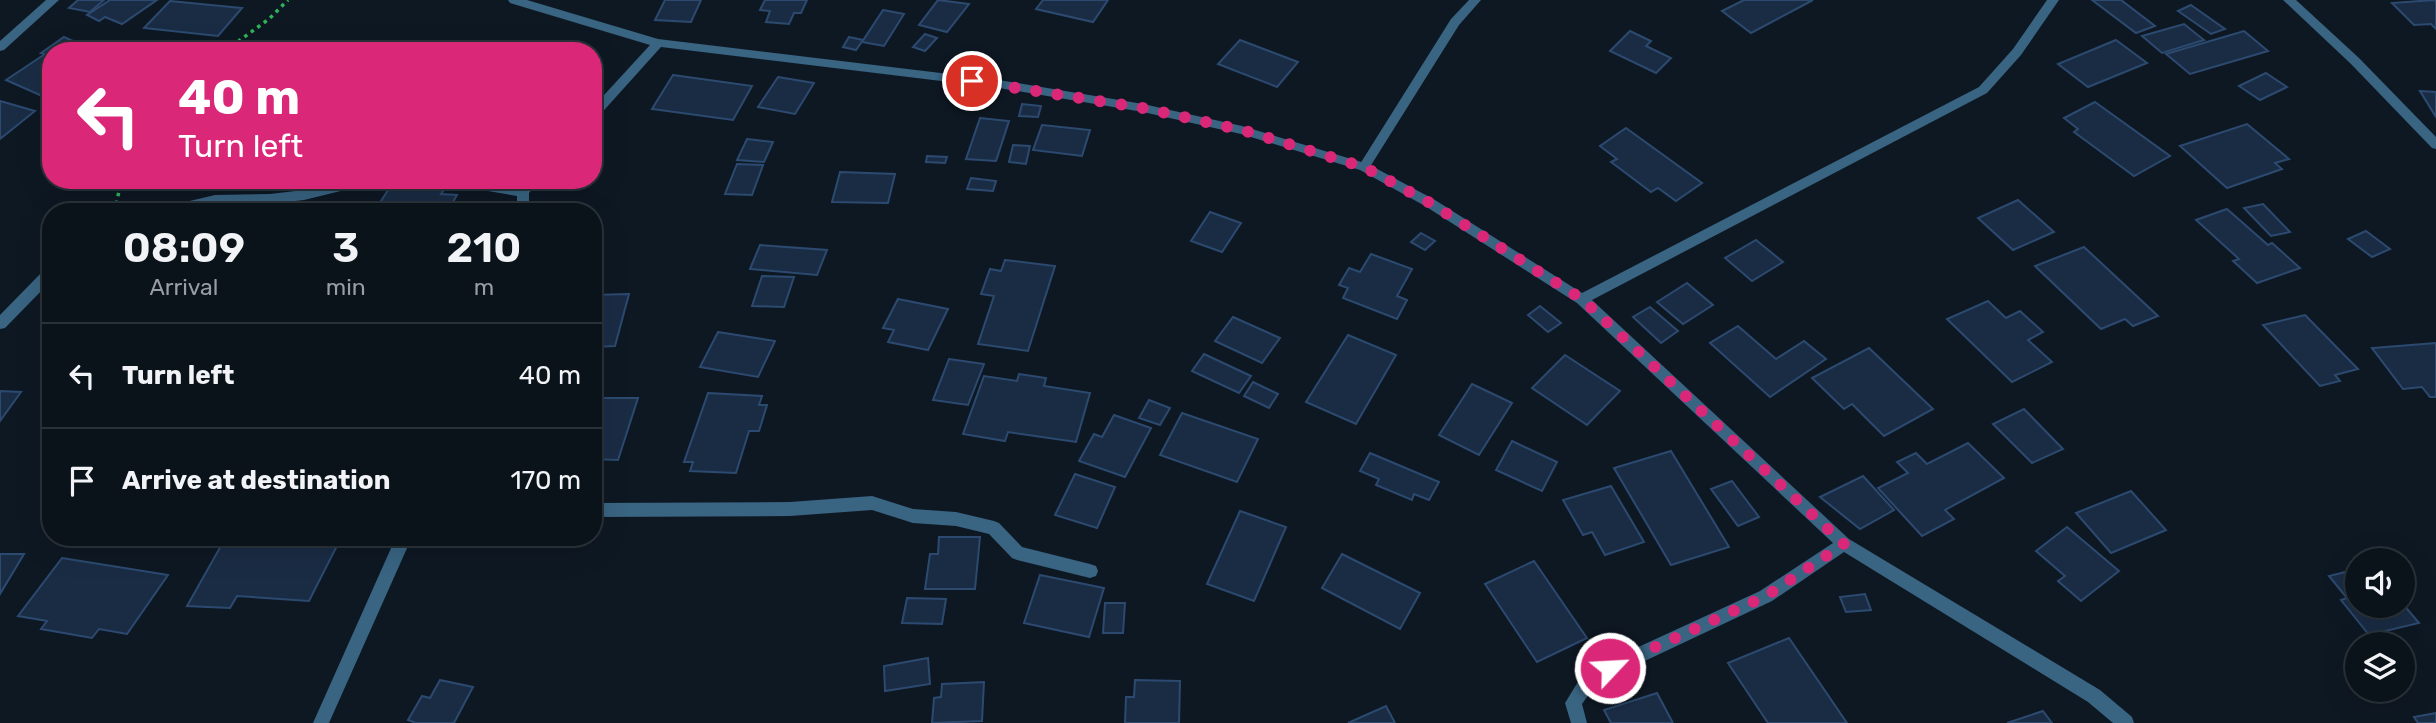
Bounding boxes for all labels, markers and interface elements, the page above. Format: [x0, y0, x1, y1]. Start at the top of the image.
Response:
pin [942, 51, 1002, 111]
icon: arrive [953, 62, 991, 100]
text: 40 m [178, 68, 300, 126]
icon: left [63, 70, 154, 161]
text: Turn left [178, 127, 303, 165]
text: 08:09 [123, 223, 245, 273]
text: 3 [332, 223, 359, 273]
text: 210 [446, 223, 521, 273]
text: Arrival [149, 273, 218, 301]
text: min [326, 273, 366, 301]
text: m [474, 273, 494, 301]
icon: left [63, 357, 101, 395]
text: Turn left [122, 360, 234, 391]
text: 40 m [519, 360, 581, 391]
icon: arrive [63, 462, 101, 500]
text: Arrive at destination [122, 465, 390, 496]
text: 170 m [511, 465, 581, 496]
map controls [2345, 548, 2415, 702]
button: sound [2345, 548, 2415, 618]
position arrow [1573, 631, 1647, 705]
button: layers [2345, 632, 2415, 702]

